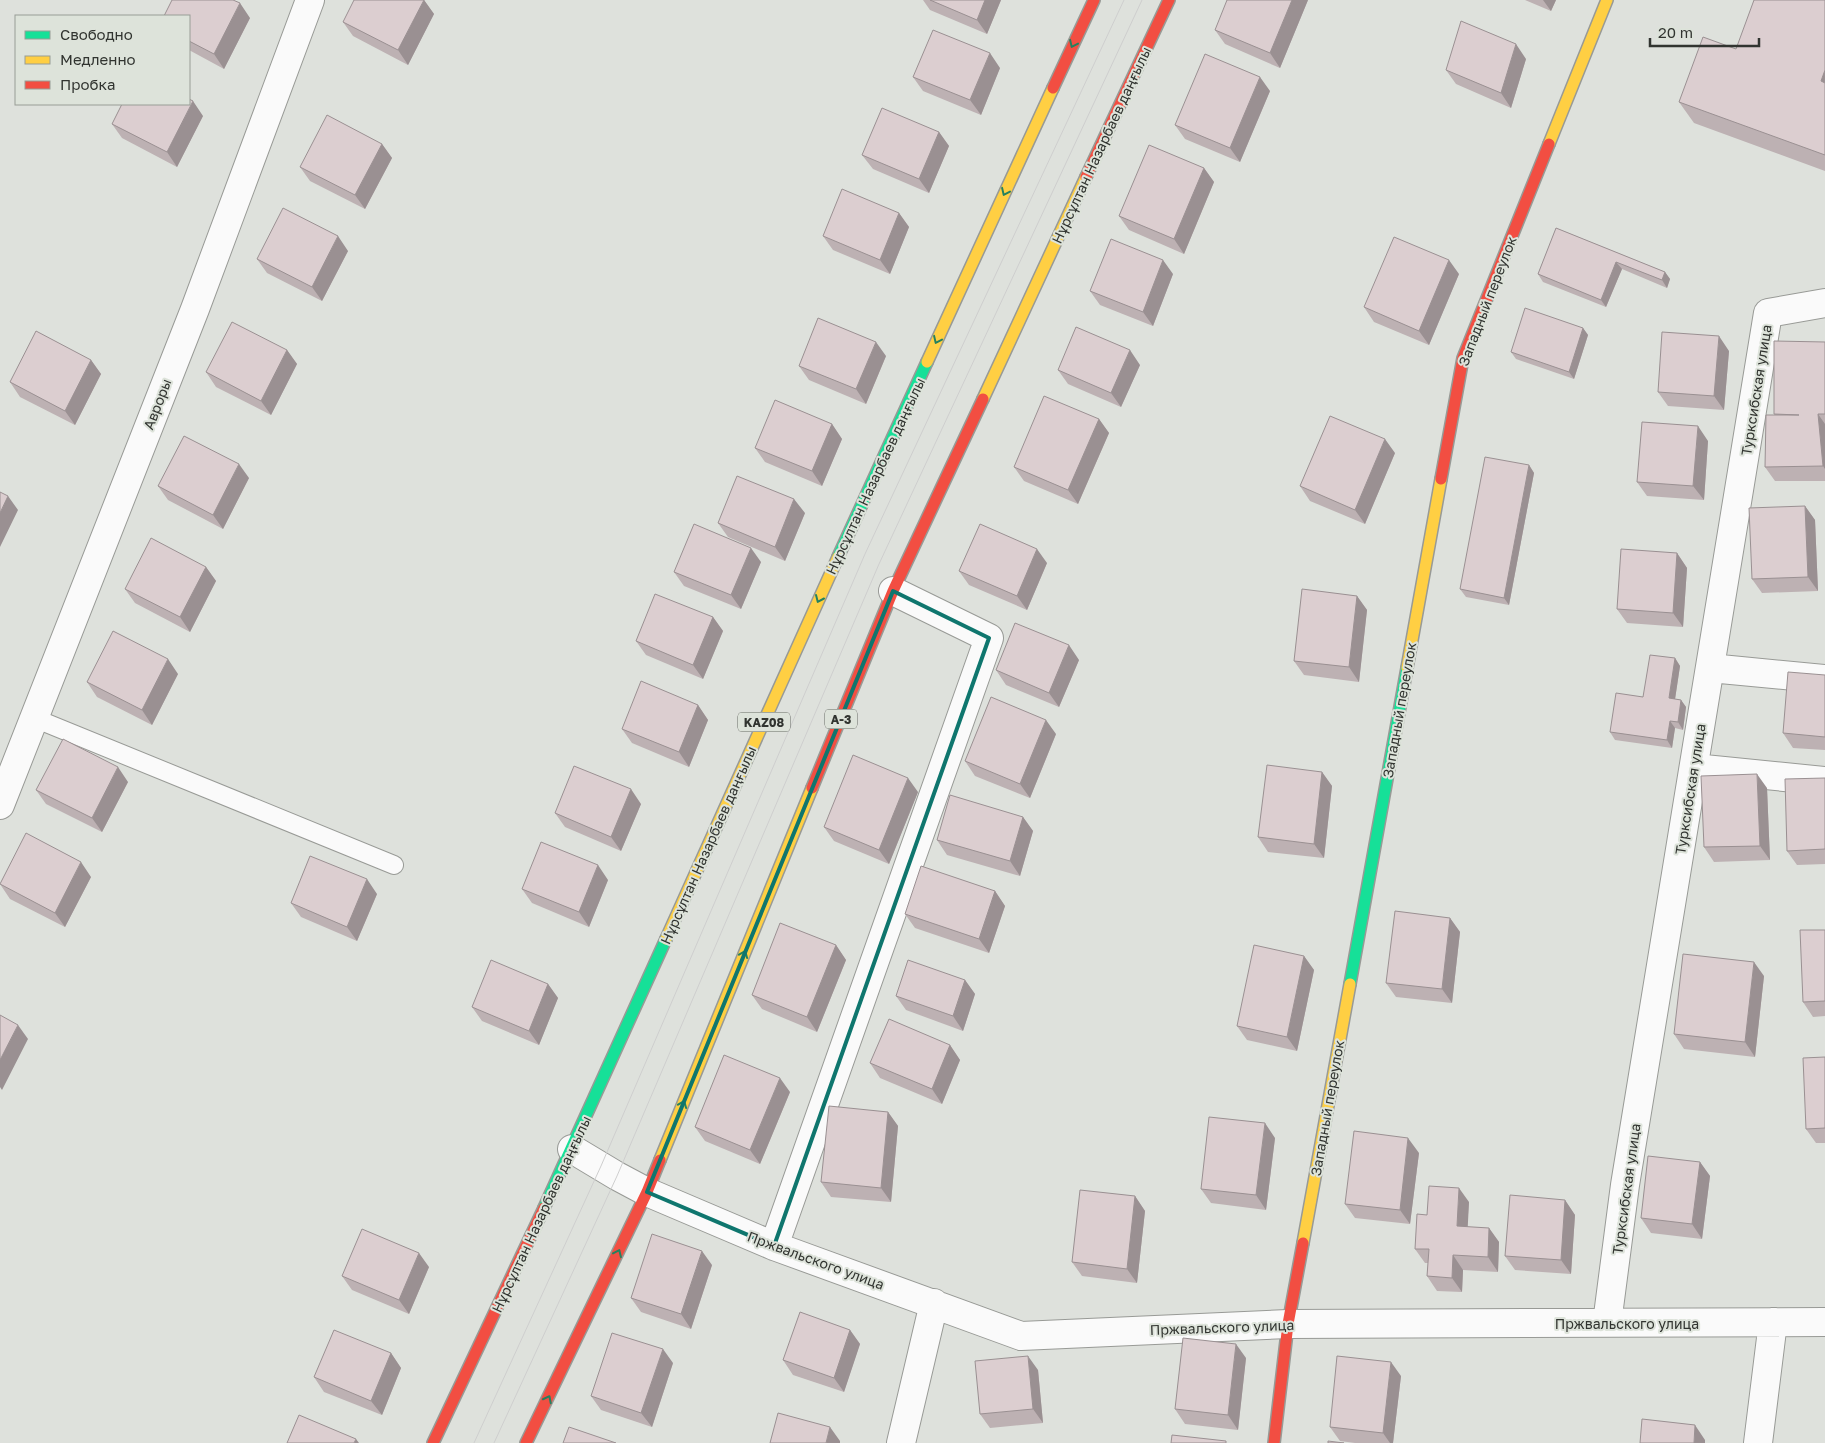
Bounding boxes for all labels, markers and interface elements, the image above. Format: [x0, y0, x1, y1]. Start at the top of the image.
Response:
legend [15, 15, 190, 105]
scale bar [1650, 15, 1759, 47]
text: 20 m [1658, 23, 1693, 41]
text: Свободно [60, 25, 133, 43]
one-way arrow [1069, 39, 1080, 48]
street label: Нұрсұлтан Назарбаев даңғылы [1048, 44, 1155, 247]
text: Медленно [60, 50, 136, 68]
text: Пробка [60, 75, 115, 93]
one-way arrow [1001, 187, 1012, 196]
street label: Западный переулок [1454, 234, 1520, 368]
street label: Турксибская улица [1737, 323, 1775, 457]
one-way arrow [933, 335, 944, 344]
street label: Нұрсұлтан Назарбаев даңғылы [822, 375, 929, 578]
street label: Авроры [140, 376, 174, 432]
one-way arrow [814, 594, 825, 603]
street label: Западный переулок [1379, 641, 1419, 779]
road number: А-3 [825, 710, 857, 729]
road number: KAZ08 [738, 712, 790, 732]
street label: Турксибская улица [1671, 722, 1709, 856]
street label: Нұрсұлтан Назарбаев даңғылы [656, 743, 760, 947]
one-way arrow [738, 950, 749, 959]
street label: Западный переулок [1307, 1039, 1347, 1177]
one-way arrow [676, 1100, 687, 1109]
street label: Нұрсұлтан Назарбаев даңғылы [488, 1113, 595, 1316]
street label: Турксибская улица [1608, 1122, 1644, 1256]
street label: Пржвальского улица [745, 1227, 887, 1293]
one-way arrow [612, 1249, 622, 1258]
street label: Пржвальского улица [1555, 1315, 1699, 1332]
street label: Пржвальского улица [1149, 1316, 1295, 1338]
one-way arrow [542, 1396, 552, 1405]

